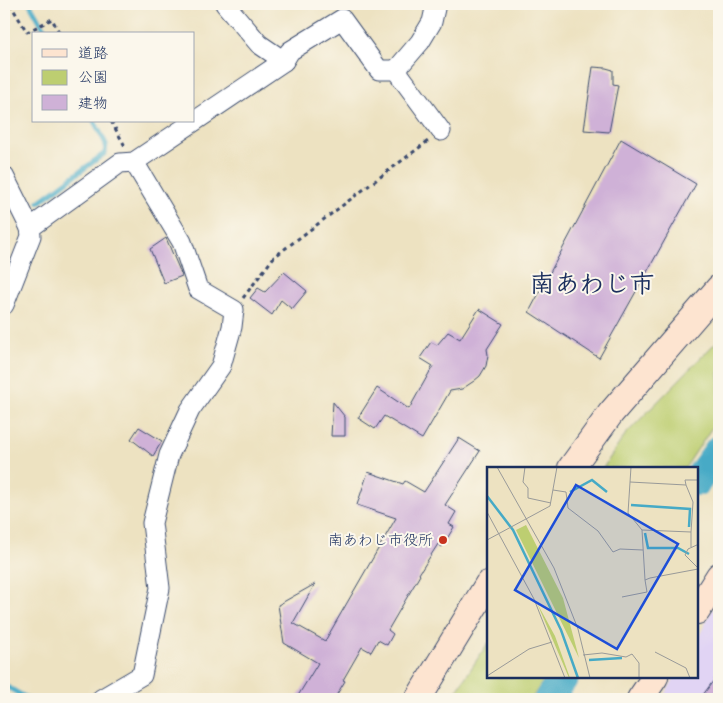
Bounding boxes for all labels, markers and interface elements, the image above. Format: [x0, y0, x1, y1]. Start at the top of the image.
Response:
legend [32, 32, 195, 122]
text: 道路 [78, 42, 108, 62]
text: 公園 [78, 66, 108, 86]
text: 建物 [78, 92, 108, 112]
district label: 南あわじ市 [529, 266, 655, 298]
inset map [487, 467, 698, 678]
place label: 南あわじ市役所 [328, 529, 433, 549]
marker: 南あわじ市役所 [437, 534, 449, 546]

